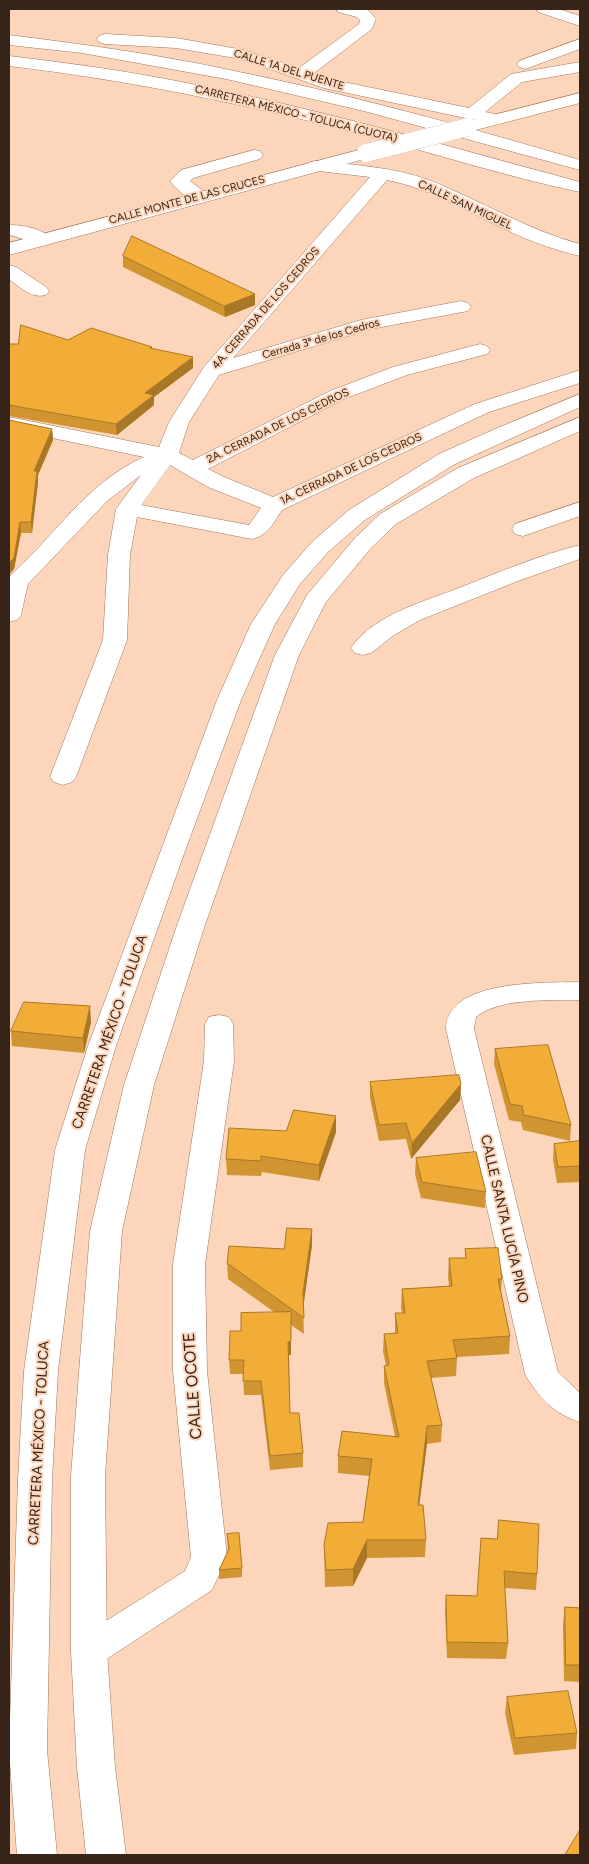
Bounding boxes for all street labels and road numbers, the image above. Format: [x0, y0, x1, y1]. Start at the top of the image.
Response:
street label: CALLE 1A DEL PUENTE [232, 47, 346, 93]
street label: CARRETERA MÉXICO - TOLUCA (CUOTA) [193, 82, 399, 146]
street label: CALLE MONTE DE LAS CRUCES [108, 173, 266, 227]
street label: CALLE SAN MIGUEL [416, 177, 514, 233]
street label: 4A. CERRADA DE LOS CEDROS [209, 244, 323, 372]
street label: Cerrada 3ª de los Cedros [261, 316, 381, 362]
street label: 2A. CERRADA DE LOS CEDROS [205, 386, 351, 466]
street label: 1A. CERRADA DE LOS CEDROS [278, 430, 424, 508]
street label: CARRETERA MÉXICO - TOLUCA [69, 932, 151, 1132]
street label: CALLE SANTA LUCÍA PINO [476, 1133, 532, 1305]
street label: CALLE OCOTE [180, 1332, 206, 1440]
street label: CARRETERA MÉXICO - TOLUCA [25, 1340, 53, 1546]

